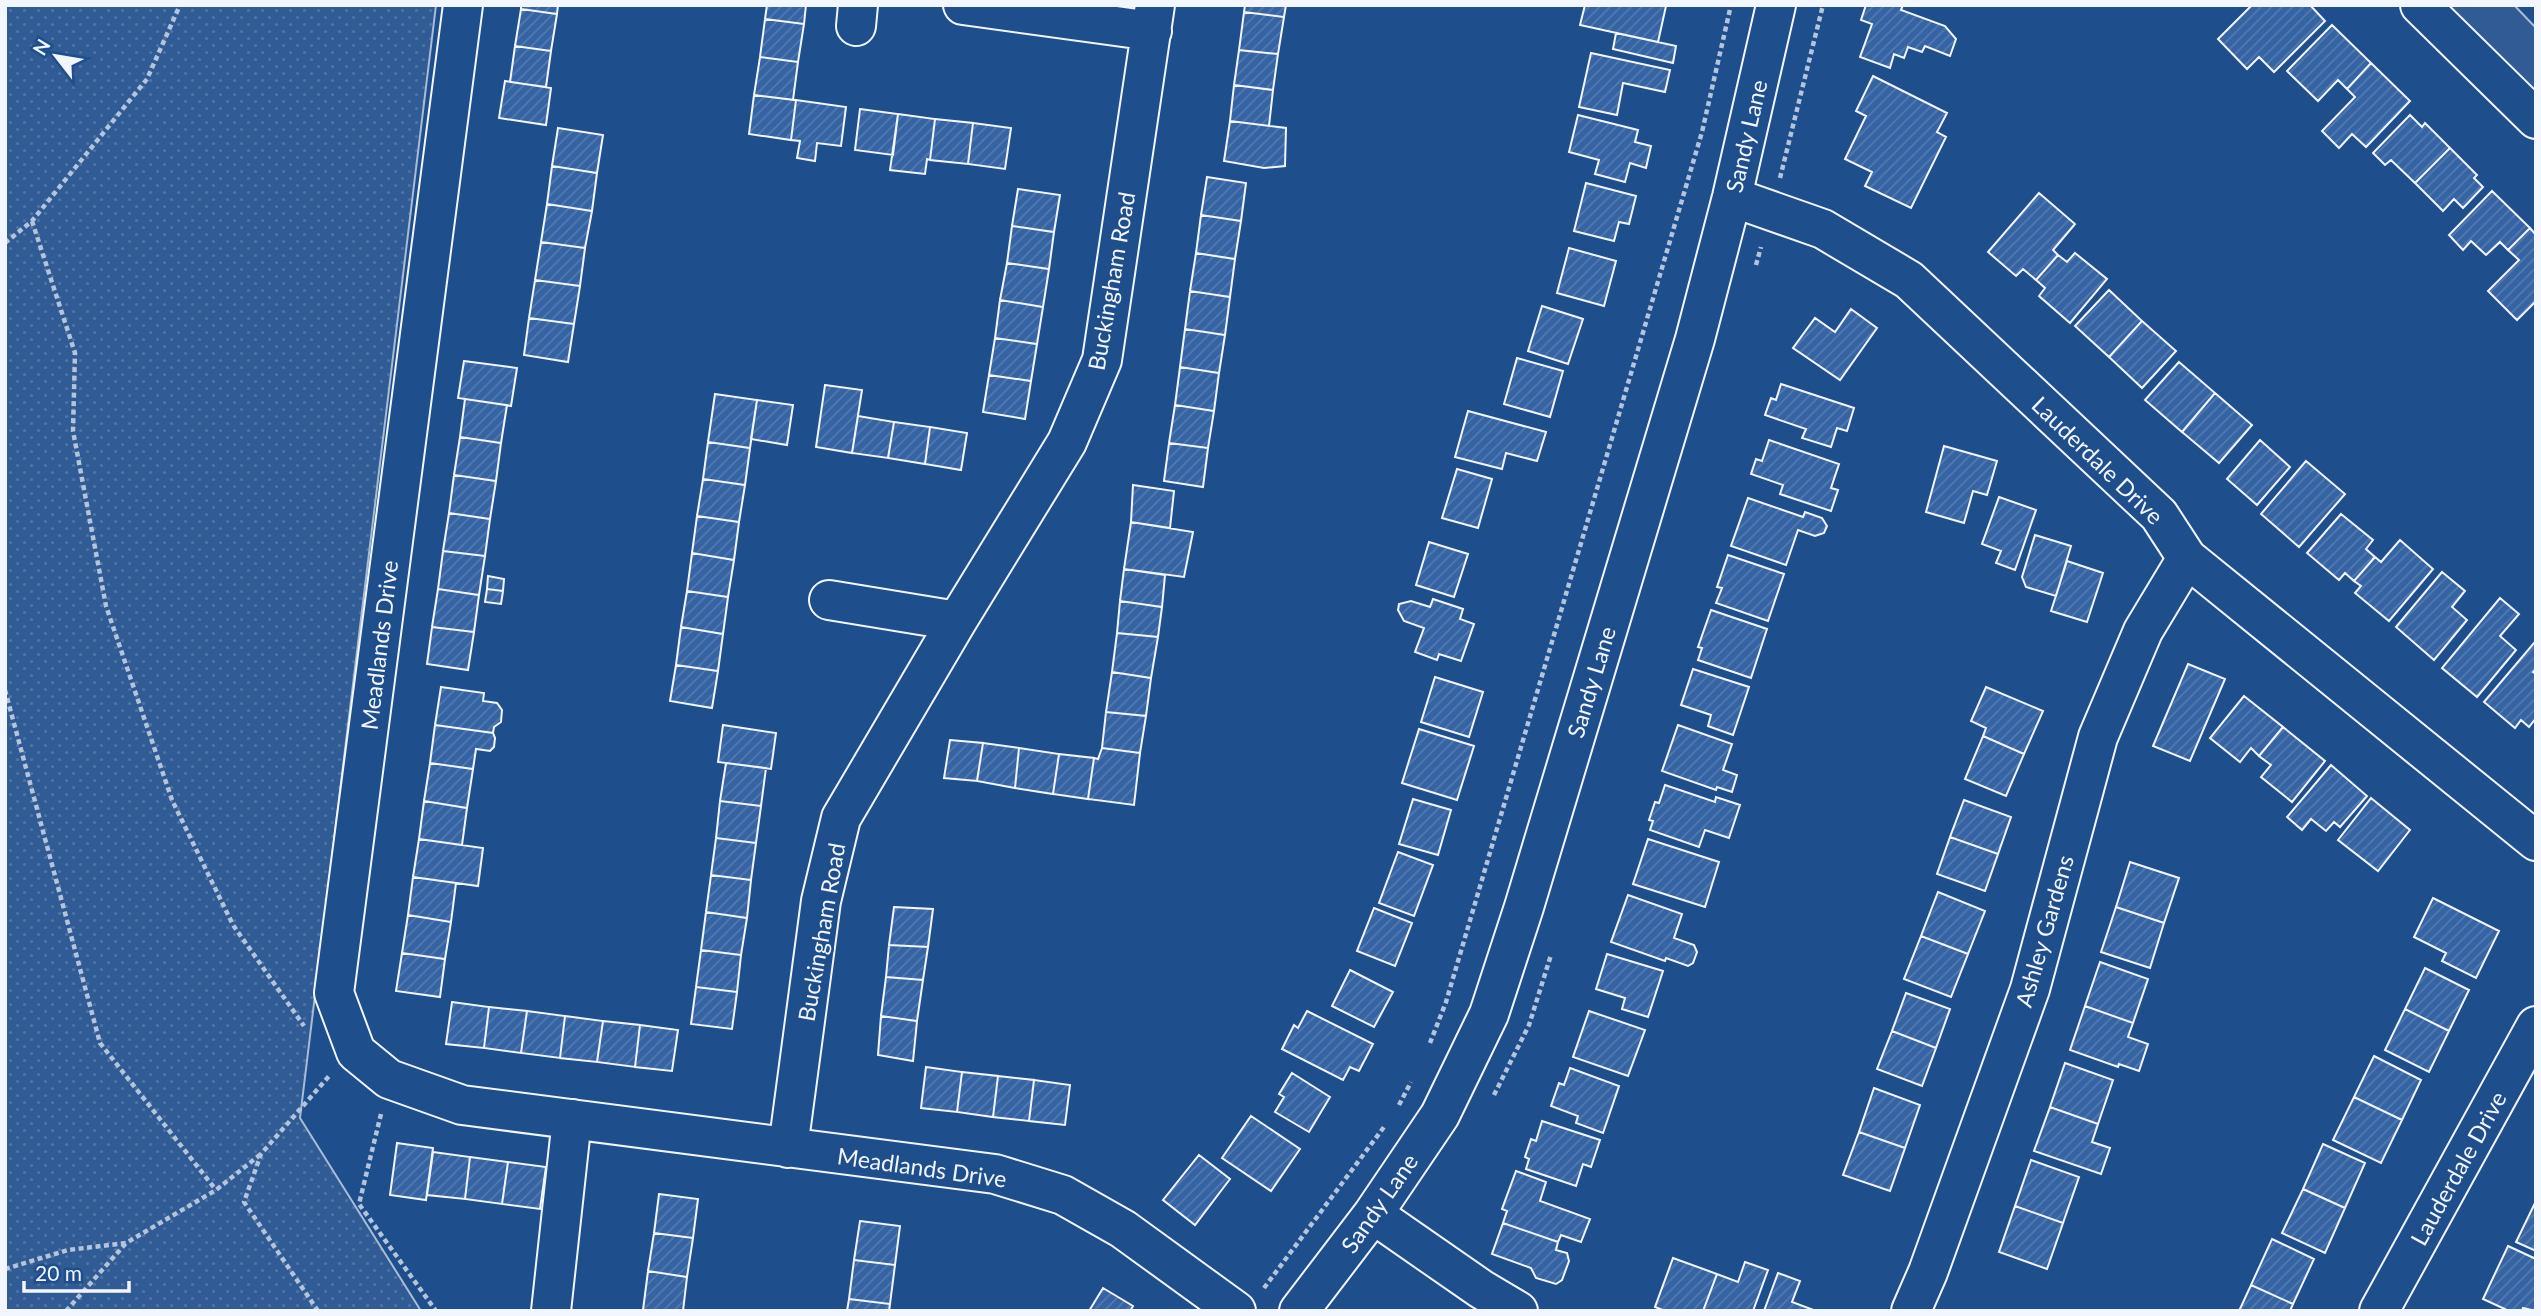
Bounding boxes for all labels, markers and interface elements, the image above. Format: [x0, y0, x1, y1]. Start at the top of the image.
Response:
north arrow [21, 21, 91, 91]
text: N [27, 35, 55, 59]
street label: Sandy Lane [1719, 77, 1773, 195]
street label: Buckingham Road [1082, 190, 1140, 372]
street label: Lauderdale Drive [2027, 390, 2169, 530]
street label: Meadlands Drive [355, 559, 403, 731]
street label: Sandy Lane [1561, 623, 1621, 741]
street label: Buckingham Road [792, 841, 850, 1023]
street label: Ashley Gardens [2009, 852, 2079, 1010]
street label: Lauderdale Drive [2404, 1086, 2512, 1250]
street label: Meadlands Drive [836, 1141, 1008, 1193]
street label: Sandy Lane [1335, 1148, 1423, 1258]
scale bar [24, 1250, 130, 1294]
text: 20 m [35, 1260, 82, 1285]

